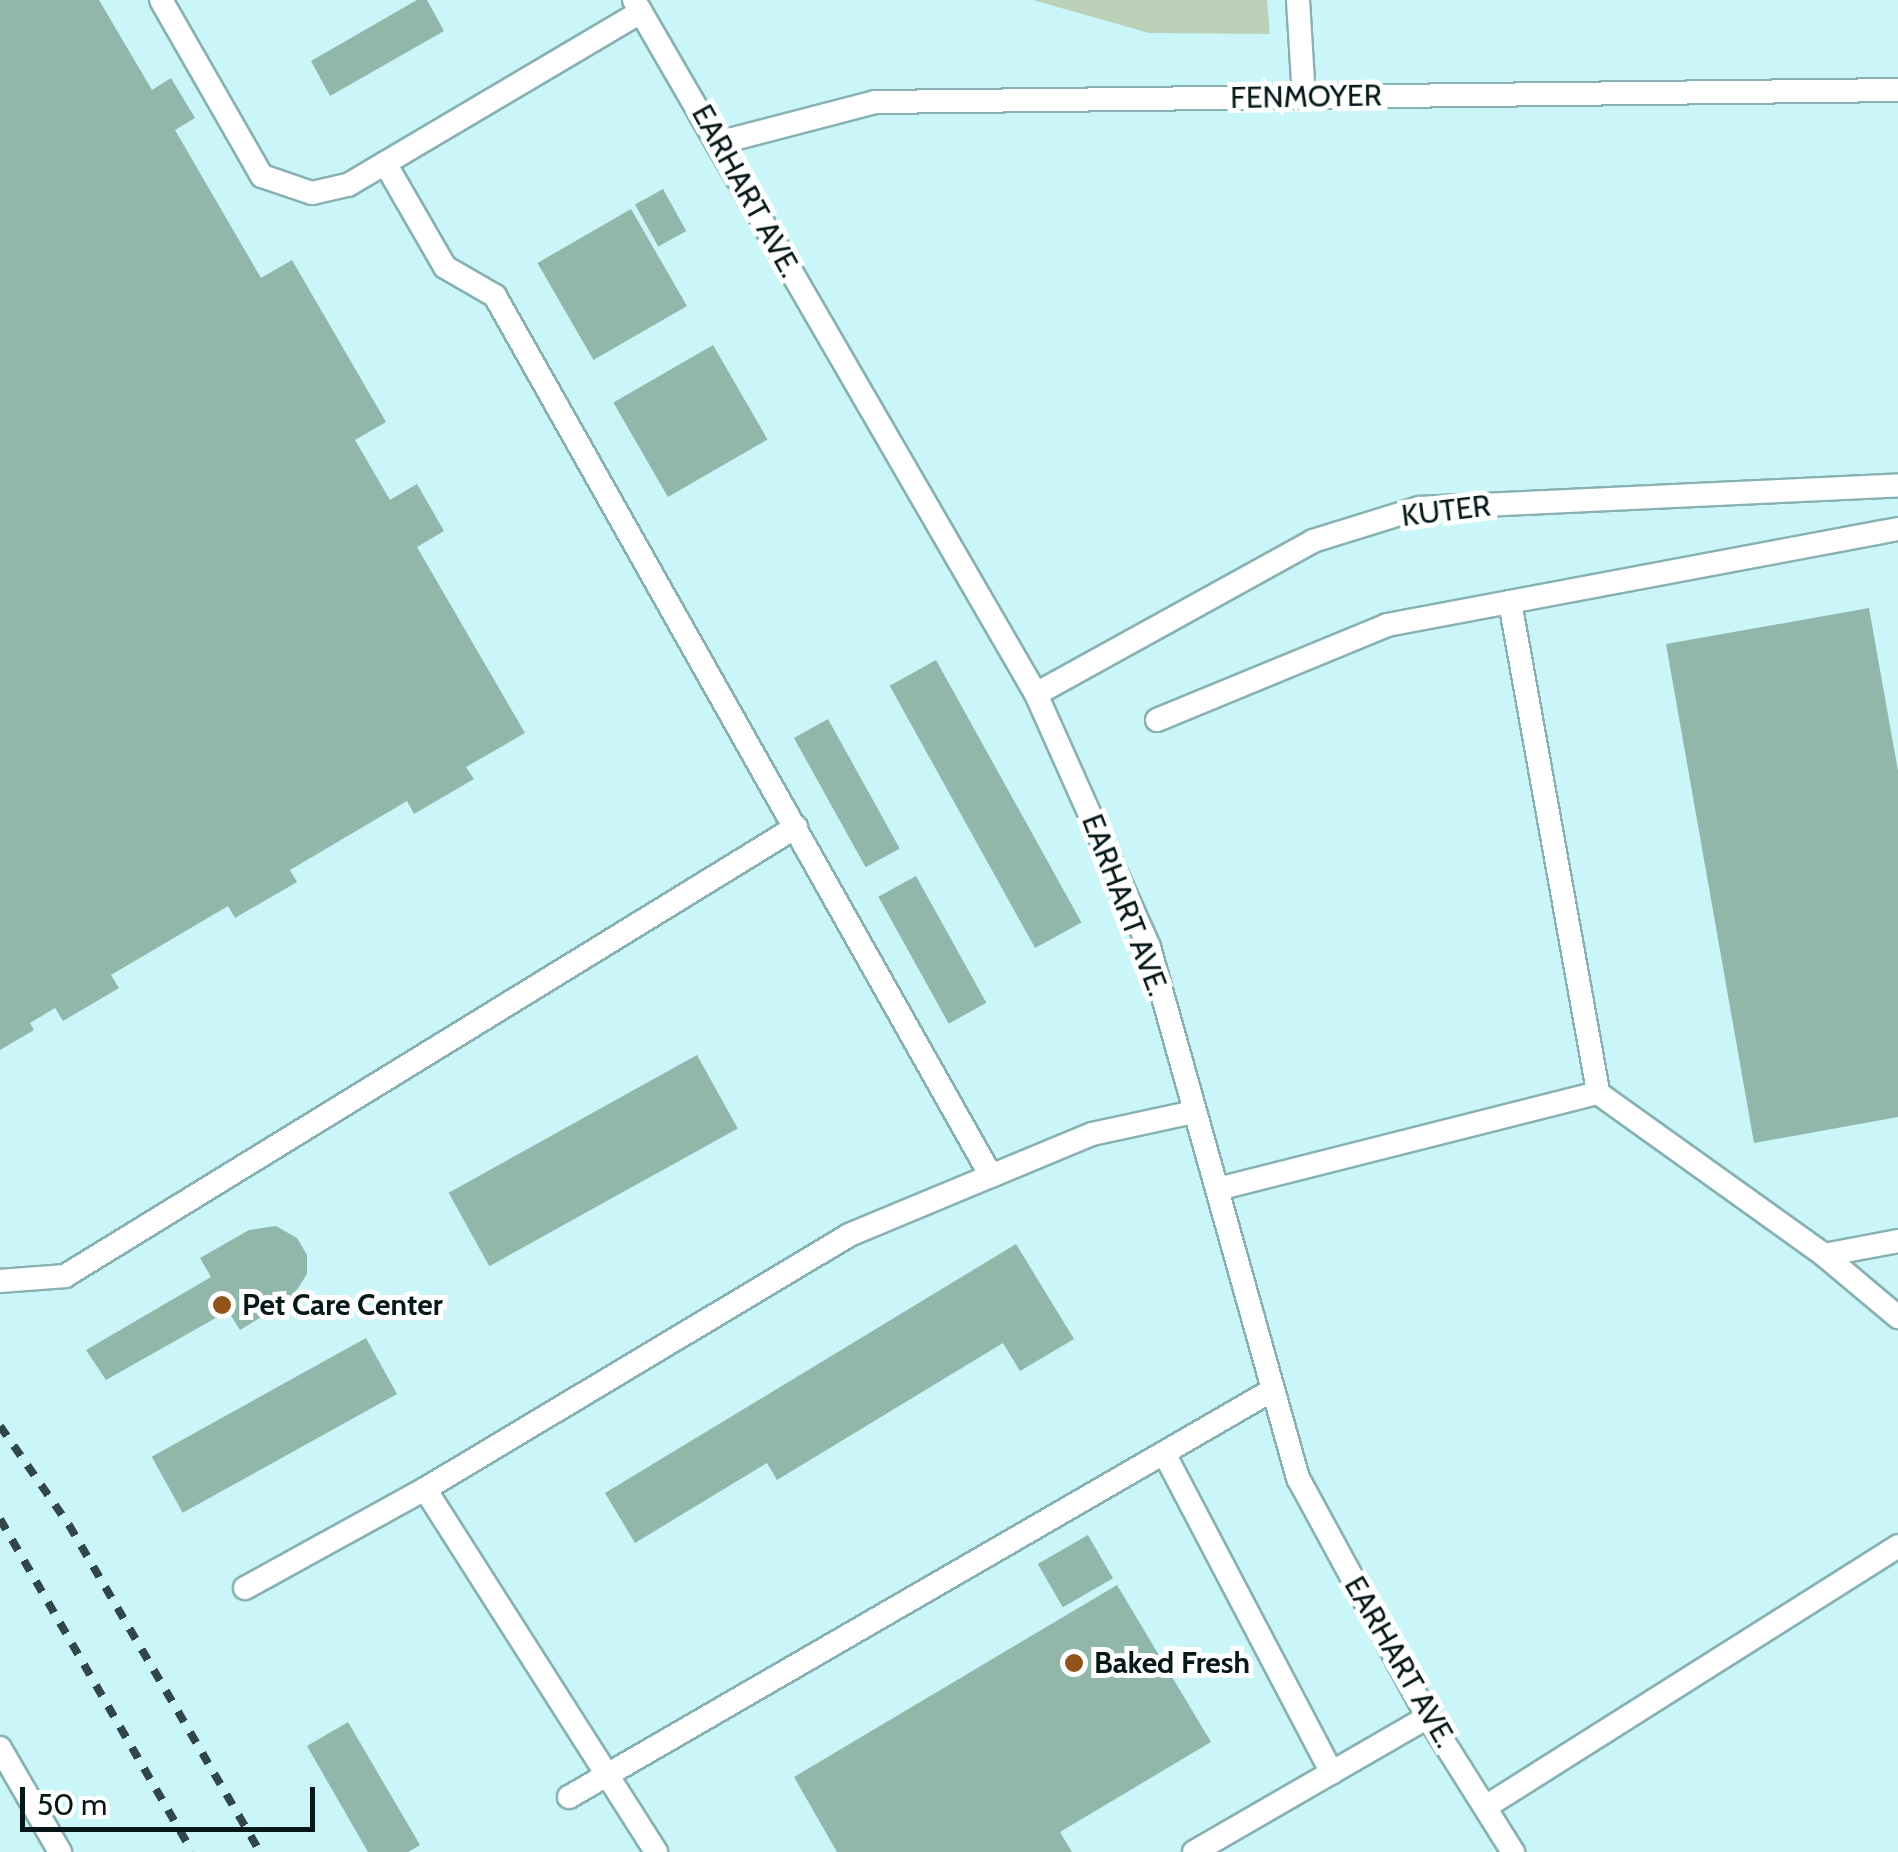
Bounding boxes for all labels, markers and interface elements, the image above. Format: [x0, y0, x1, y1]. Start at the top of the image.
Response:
street label: FENMOYER [1230, 78, 1382, 116]
street label: EARHART AVE. [684, 99, 808, 283]
street label: KUTER [1399, 488, 1493, 534]
street label: EARHART AVE. [1074, 809, 1176, 1001]
place label: Pet Care Center [242, 1287, 443, 1323]
marker: Pet Care Center [211, 1294, 233, 1316]
street label: EARHART AVE. [1337, 1570, 1463, 1754]
place label: Baked Fresh [1094, 1645, 1250, 1681]
marker: Baked Fresh [1063, 1652, 1085, 1674]
scale bar [25, 1767, 320, 1829]
text: 50 m [37, 1786, 107, 1823]

